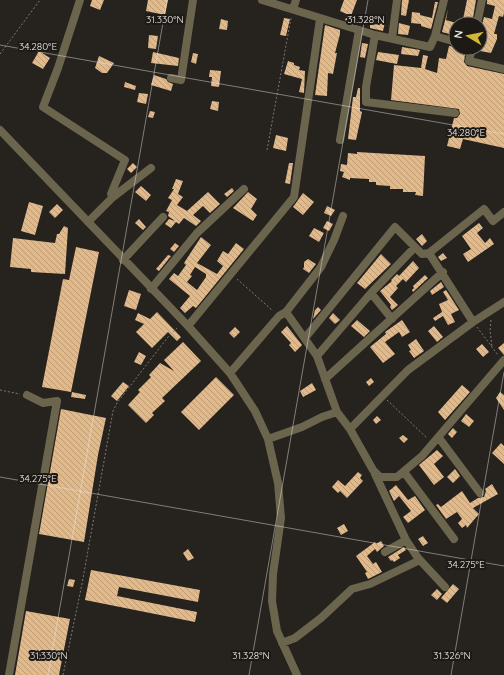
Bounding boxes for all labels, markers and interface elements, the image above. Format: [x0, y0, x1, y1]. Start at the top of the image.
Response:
text: 31.330°N [146, 13, 184, 26]
text: 31.328°N [347, 13, 385, 26]
north arrow [448, 16, 488, 56]
text: N [451, 29, 466, 39]
text: 34.280°E [19, 40, 57, 53]
text: 34.280°E [447, 126, 485, 139]
text: 34.275°E [19, 472, 57, 485]
text: 34.275°E [447, 558, 485, 571]
text: 31.330°N [30, 649, 68, 662]
text: 31.328°N [232, 649, 270, 662]
text: 31.326°N [433, 649, 471, 662]

